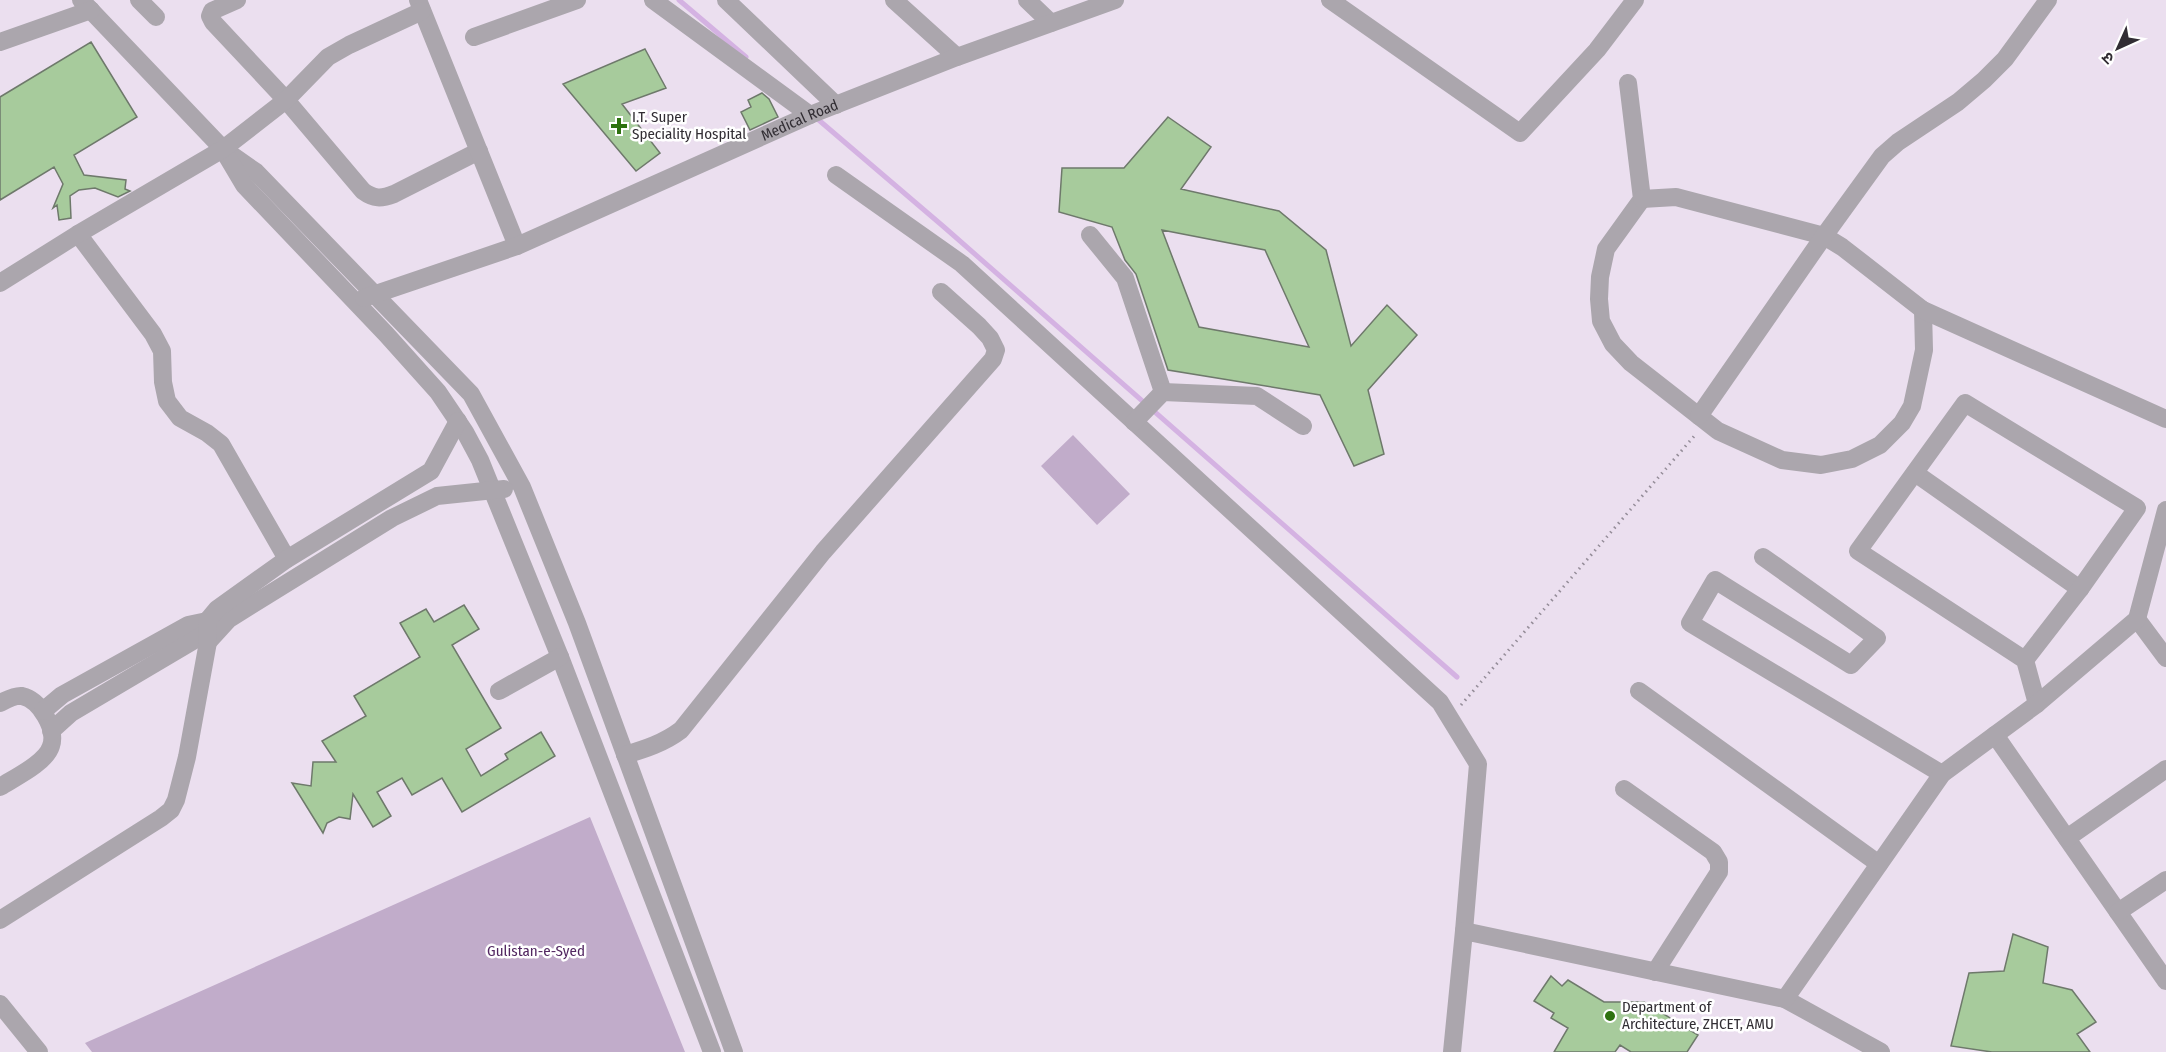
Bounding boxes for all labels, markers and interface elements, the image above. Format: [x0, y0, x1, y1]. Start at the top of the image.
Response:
north arrow [2088, 18, 2148, 78]
text: उ [2097, 48, 2118, 68]
street label: Medical Road [758, 96, 841, 145]
place label: I.T. Super Speciality Hospital [632, 108, 746, 143]
marker: I.T. Super Speciality Hospital [610, 117, 628, 135]
park label: Gulistan-e-Syed [487, 942, 585, 960]
place label: Department of Architecture, ZHCET, AMU [1622, 998, 1774, 1033]
marker: Department of Architecture, ZHCET, AMU [1603, 1009, 1617, 1023]

